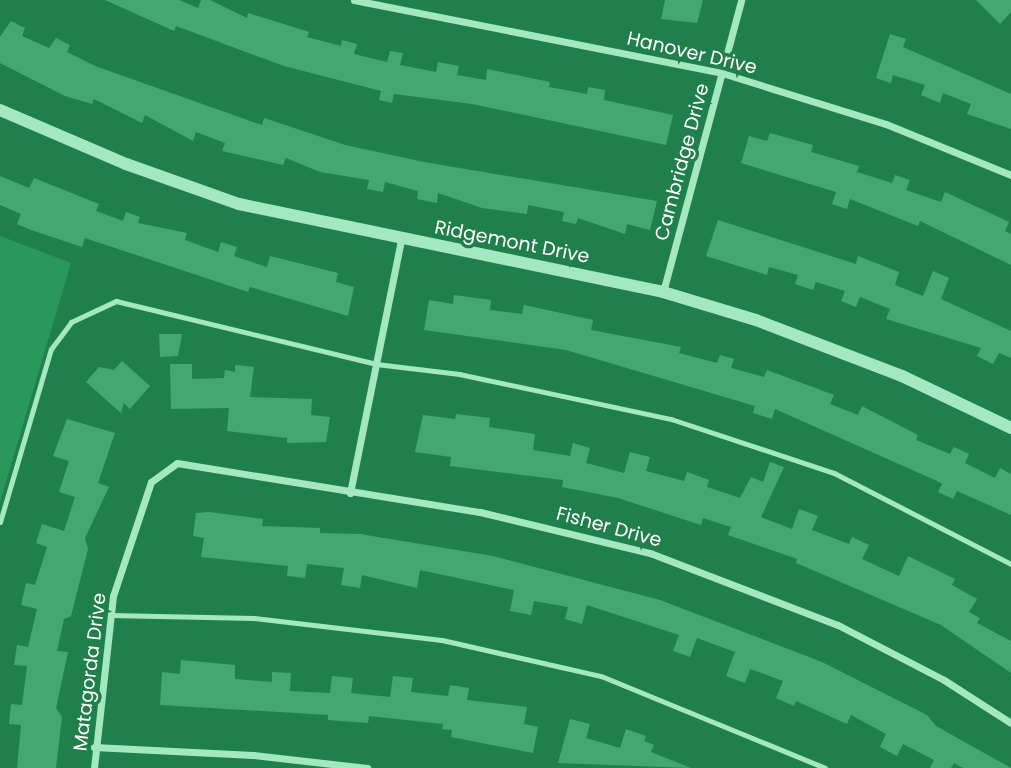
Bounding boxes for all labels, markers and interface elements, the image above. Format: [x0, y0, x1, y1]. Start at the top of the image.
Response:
street label: Hanover Drive [625, 27, 759, 79]
street label: Cambridge Drive [650, 81, 714, 243]
street label: Ridgemont Drive [433, 216, 591, 268]
street label: Fisher Drive [554, 502, 664, 552]
street label: Matagorda Drive [69, 591, 111, 753]

